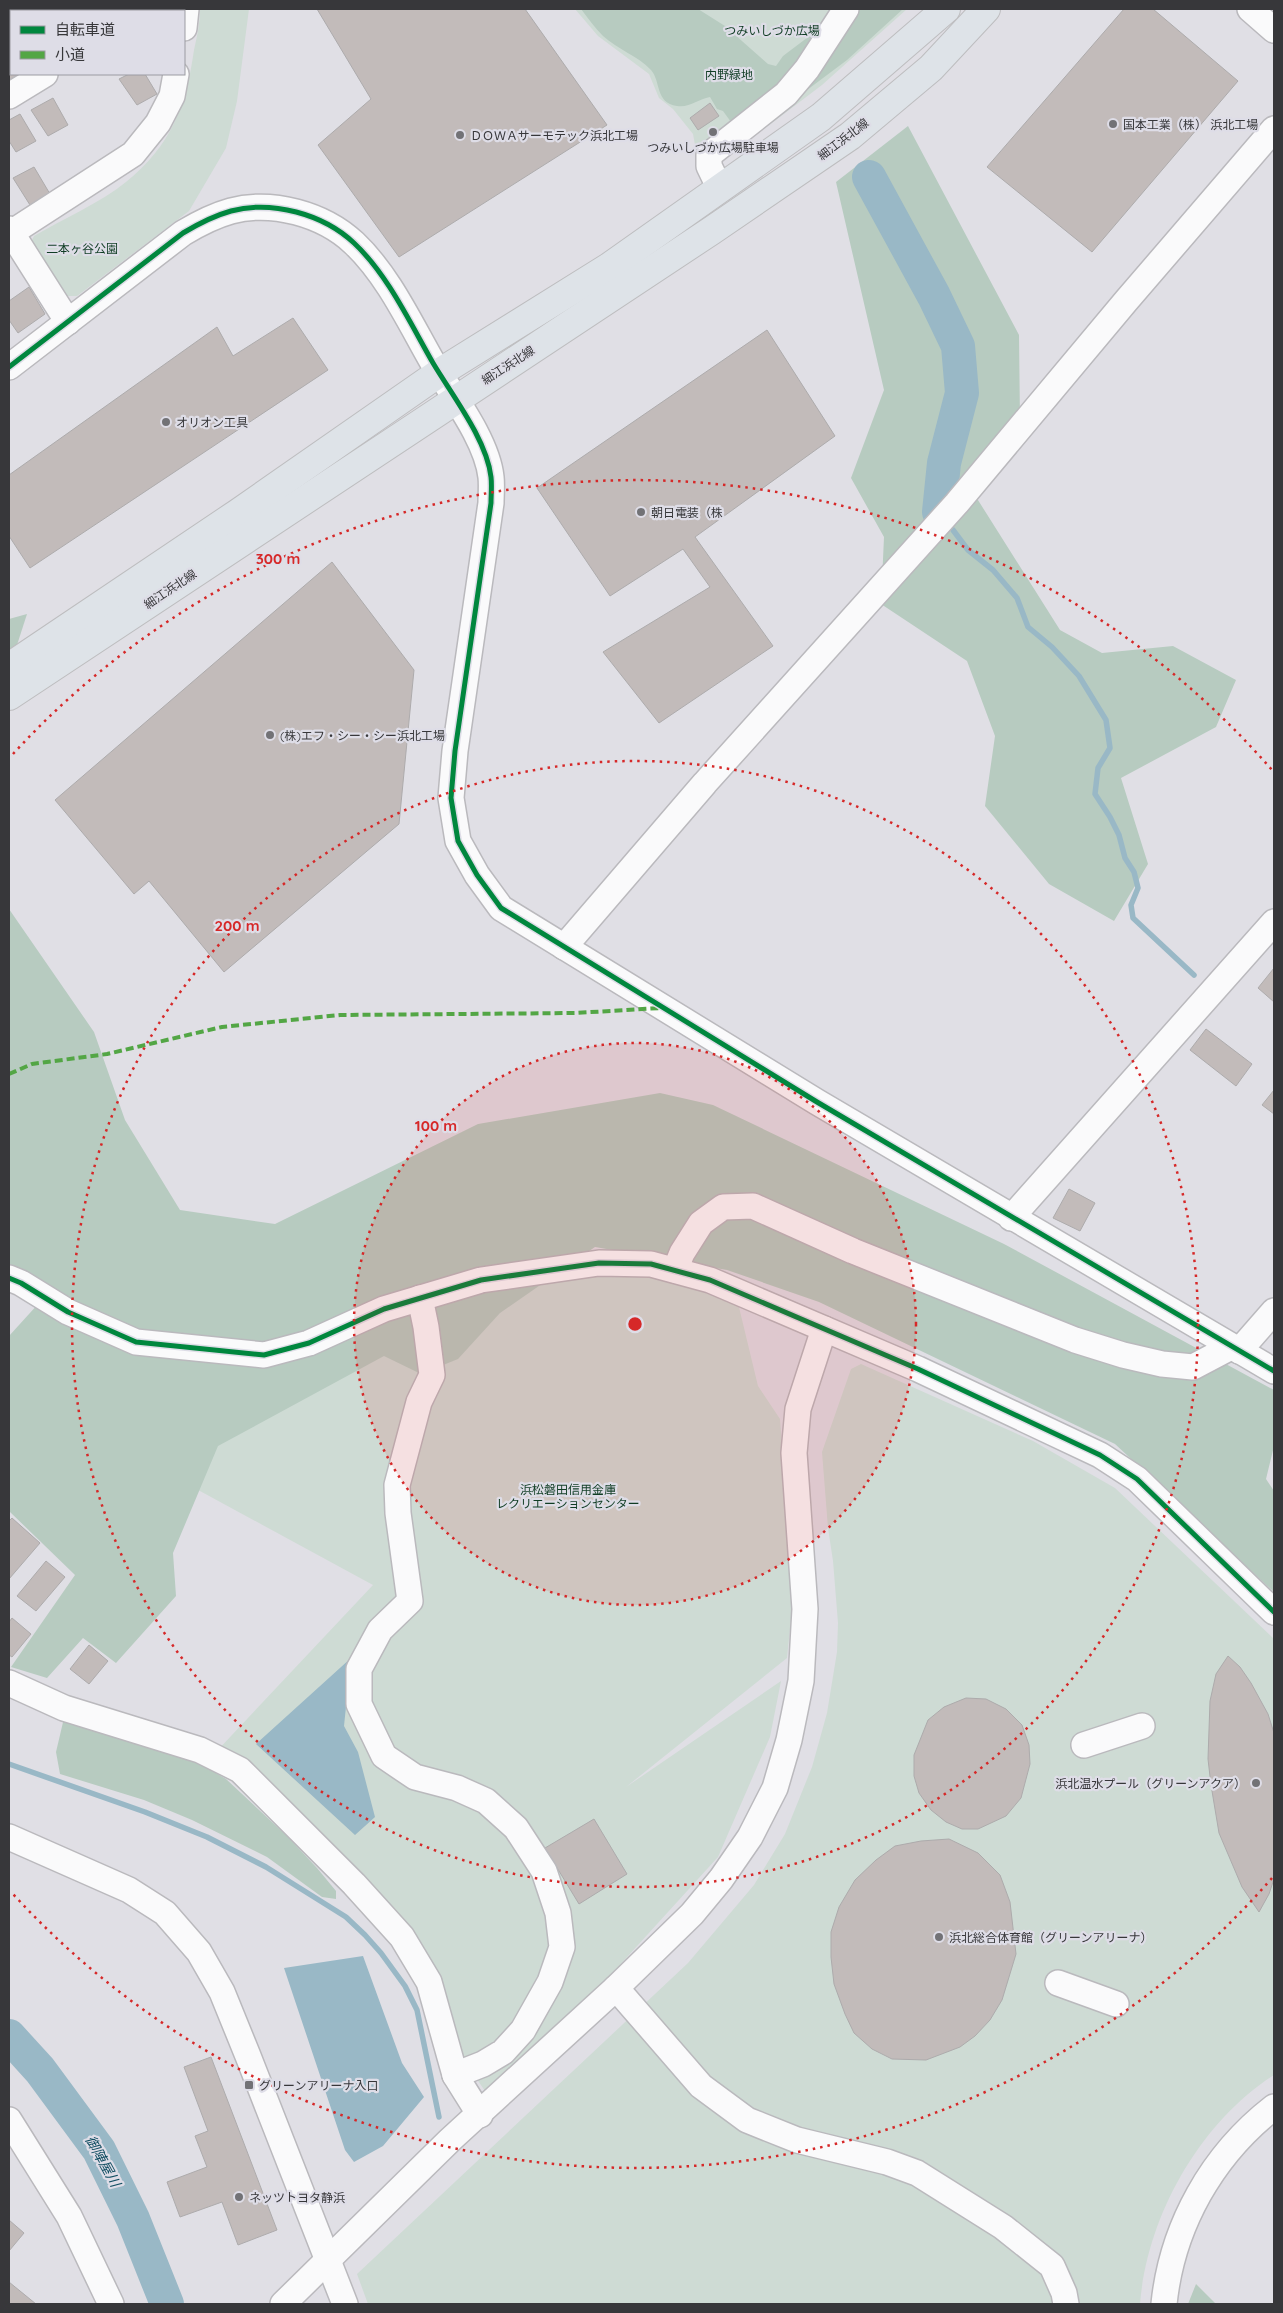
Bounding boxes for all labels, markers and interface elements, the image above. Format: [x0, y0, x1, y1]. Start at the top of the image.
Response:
legend [10, 10, 185, 75]
text: 自転車道 [55, 20, 115, 39]
park label: つみいしづか広場 [724, 23, 820, 38]
text: 小道 [55, 45, 85, 64]
park label: 内野緑地 [705, 67, 753, 82]
street label: 細江浜北線 [815, 115, 871, 163]
place label: 国本工業（株） 浜北工場 [1123, 117, 1258, 132]
marker: 国本工業（株） 浜北工場 [1107, 118, 1119, 130]
marker: つみいしづか広場駐車場 [707, 126, 719, 138]
place label: ＤＯＷＡサーモテック浜北工場 [470, 128, 638, 143]
marker: ＤＯＷＡサーモテック浜北工場 [454, 129, 466, 141]
place label: つみいしづか広場駐車場 [647, 140, 779, 155]
park label: 二本ヶ谷公園 [46, 241, 118, 256]
street label: 細江浜北線 [479, 342, 537, 388]
place label: オリオン工具 [176, 415, 248, 430]
marker: オリオン工具 [160, 416, 172, 428]
place label: 朝日電装（株 [651, 505, 723, 520]
marker: 朝日電装（株 [635, 506, 647, 518]
text: 300 m [256, 549, 300, 568]
street label: 細江浜北線 [141, 566, 199, 612]
place label: (株)エフ・シー・シー浜北工場 [280, 728, 445, 743]
marker: (株)エフ・シー・シー浜北工場 [264, 729, 276, 741]
text: 200 m [215, 916, 260, 935]
text: 100 m [415, 1116, 457, 1135]
centre of rings [626, 1315, 644, 1333]
park label: 浜松磐田信用金庫 レクリエーションセンター [496, 1482, 640, 1511]
place label: 浜北温水プール（グリーンアクア） [1055, 1776, 1246, 1791]
marker: 浜北温水プール（グリーンアクア） [1250, 1777, 1262, 1789]
place label: 浜北総合体育館（グリーンアリーナ） [949, 1930, 1152, 1945]
marker: 浜北総合体育館（グリーンアリーナ） [933, 1931, 945, 1943]
place label: グリーンアリーナ入口 [259, 2078, 378, 2093]
marker: グリーンアリーナ入口 [243, 2079, 255, 2091]
water label: 御陣屋川 [82, 2132, 125, 2192]
place label: ネッツトヨタ静浜 [249, 2190, 345, 2205]
marker: ネッツトヨタ静浜 [233, 2191, 245, 2203]

